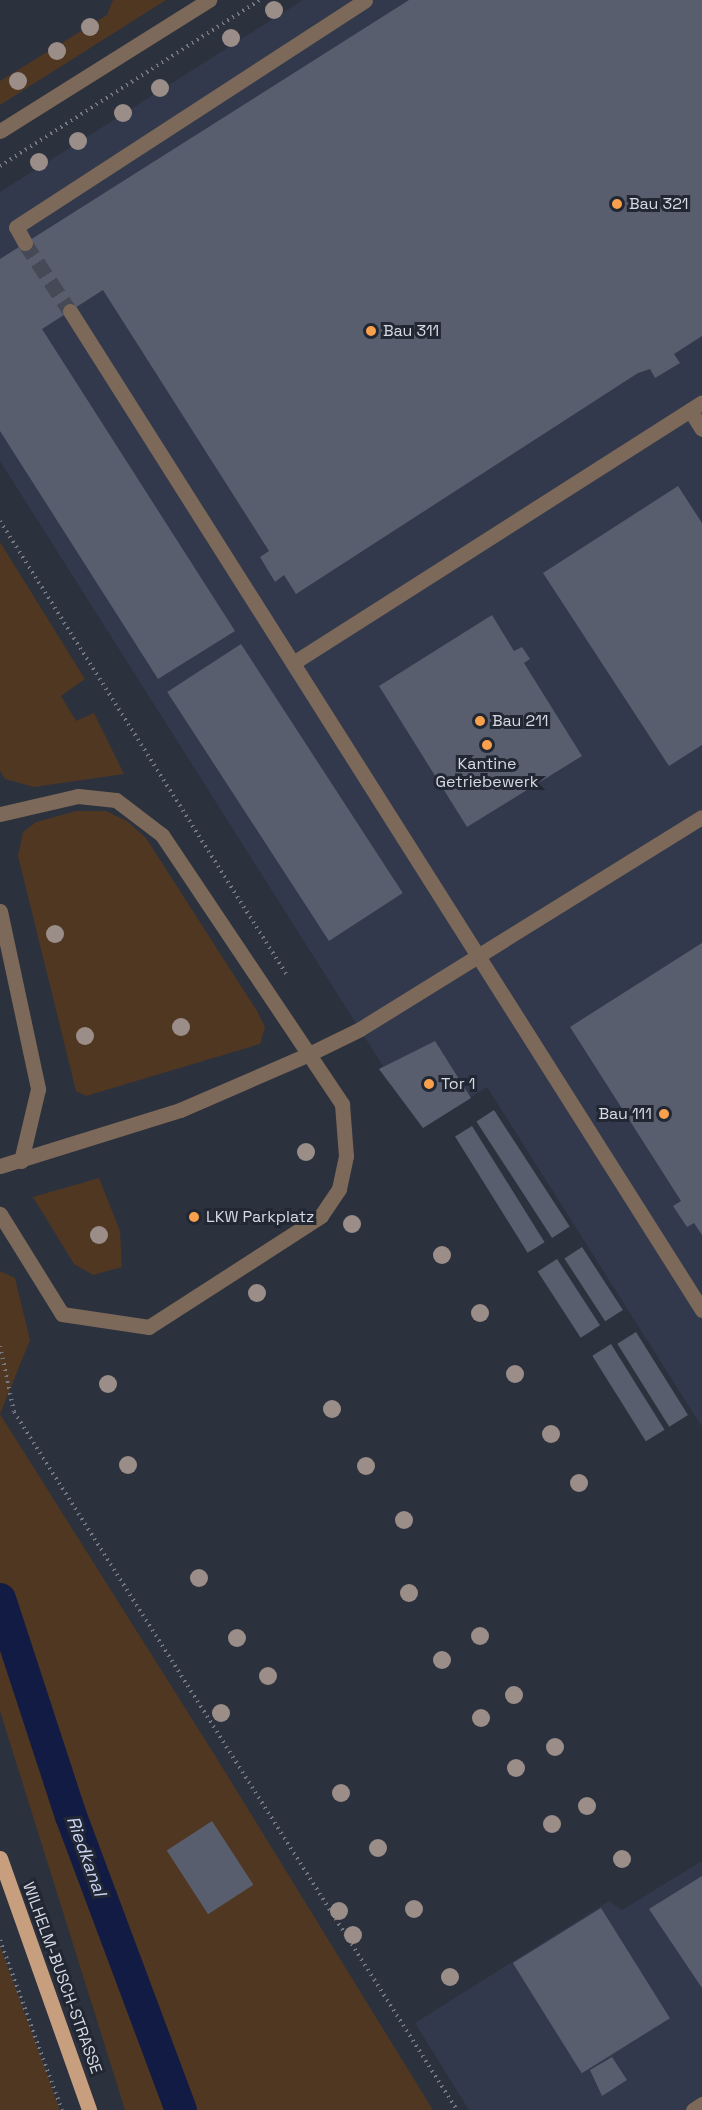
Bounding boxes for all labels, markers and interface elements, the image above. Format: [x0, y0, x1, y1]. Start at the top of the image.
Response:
place label: Bau 321 [629, 194, 688, 214]
marker: Bau 321 [610, 197, 624, 211]
place label: Bau 311 [383, 321, 439, 341]
marker: Bau 311 [364, 324, 378, 338]
place label: Bau 211 [492, 711, 549, 731]
marker: Bau 211 [473, 714, 487, 728]
marker: Kantine Getriebewerk [480, 738, 494, 752]
place label: Kantine Getriebewerk [436, 754, 538, 792]
place label: Tor 1 [441, 1074, 476, 1094]
marker: Tor 1 [422, 1077, 436, 1091]
place label: Bau 111 [598, 1104, 652, 1124]
marker: Bau 111 [657, 1107, 671, 1121]
place label: LKW Parkplatz [206, 1207, 314, 1227]
marker: LKW Parkplatz [187, 1210, 201, 1224]
water label: Riedkanal [62, 1813, 110, 1899]
street label: WILHELM-BUSCH-STRASSE [18, 1880, 106, 2076]

